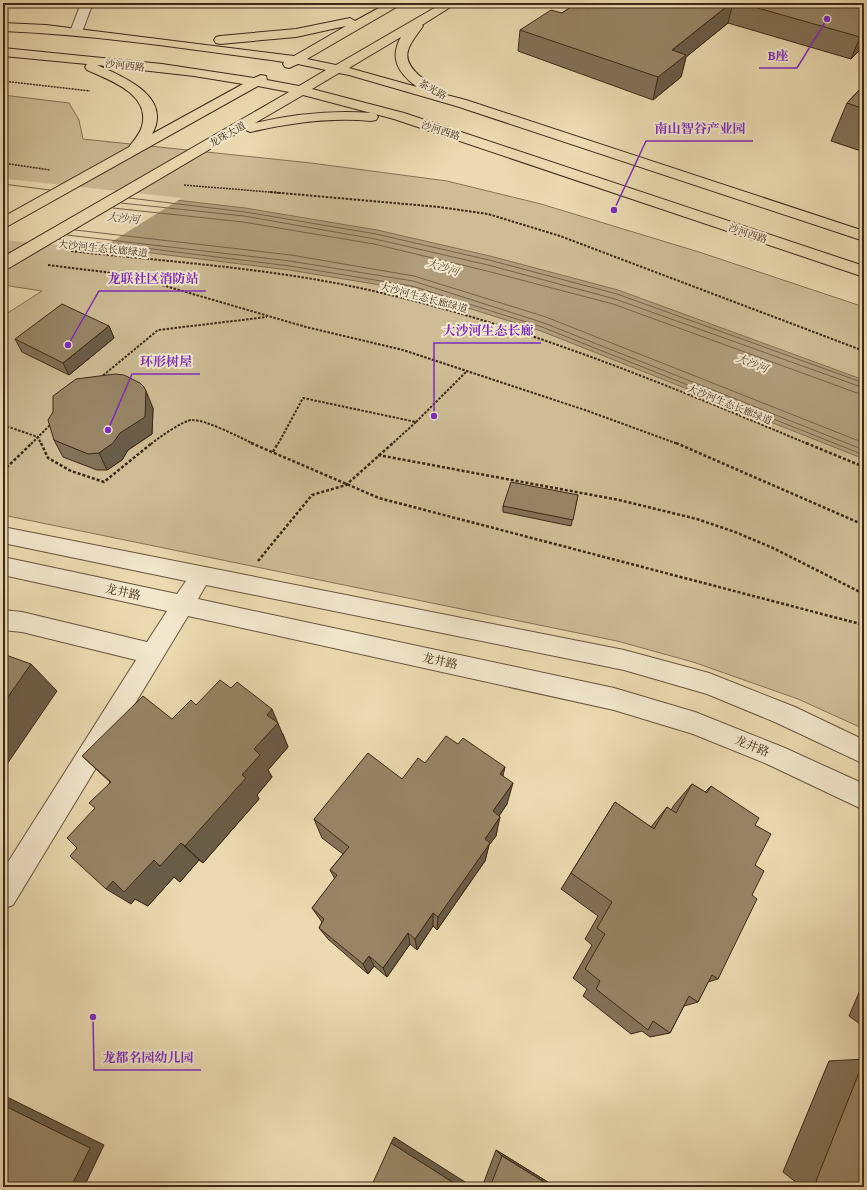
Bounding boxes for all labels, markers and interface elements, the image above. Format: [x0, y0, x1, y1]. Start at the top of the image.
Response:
callout: B座 [759, 43, 797, 68]
text: B座 [767, 47, 789, 64]
street label: 沙河西路 [104, 57, 146, 74]
street label: 茶光路 [416, 76, 449, 102]
callout: 南山智谷产业园 [646, 116, 753, 141]
street label: 沙河西路 [420, 118, 462, 143]
street label: 龙珠大道 [207, 119, 248, 150]
text: 南山智谷产业园 [654, 120, 746, 137]
water label: 大沙河 [106, 209, 142, 228]
street label: 沙河西路 [727, 221, 769, 246]
street label: 大沙河生态长廊绿道 [58, 237, 148, 260]
water label: 大沙河 [425, 255, 463, 280]
callout: 龙联社区消防站 [99, 266, 206, 291]
text: 龙联社区消防站 [107, 270, 199, 287]
street label: 大沙河生态长廊绿道 [379, 280, 469, 315]
callout: 大沙河生态长廊 [434, 318, 541, 343]
text: 大沙河生态长廊 [442, 322, 534, 339]
callout: 环形树屋 [132, 349, 200, 374]
water label: 大沙河 [734, 351, 772, 377]
text: 环形树屋 [140, 353, 192, 370]
street label: 大沙河生态长廊绿道 [686, 382, 774, 427]
street label: 龙井路 [104, 580, 142, 604]
street label: 龙井路 [421, 649, 459, 673]
street label: 龙井路 [732, 732, 772, 760]
callout: 龙都名园幼儿园 [94, 1045, 201, 1070]
text: 龙都名园幼儿园 [102, 1049, 194, 1066]

